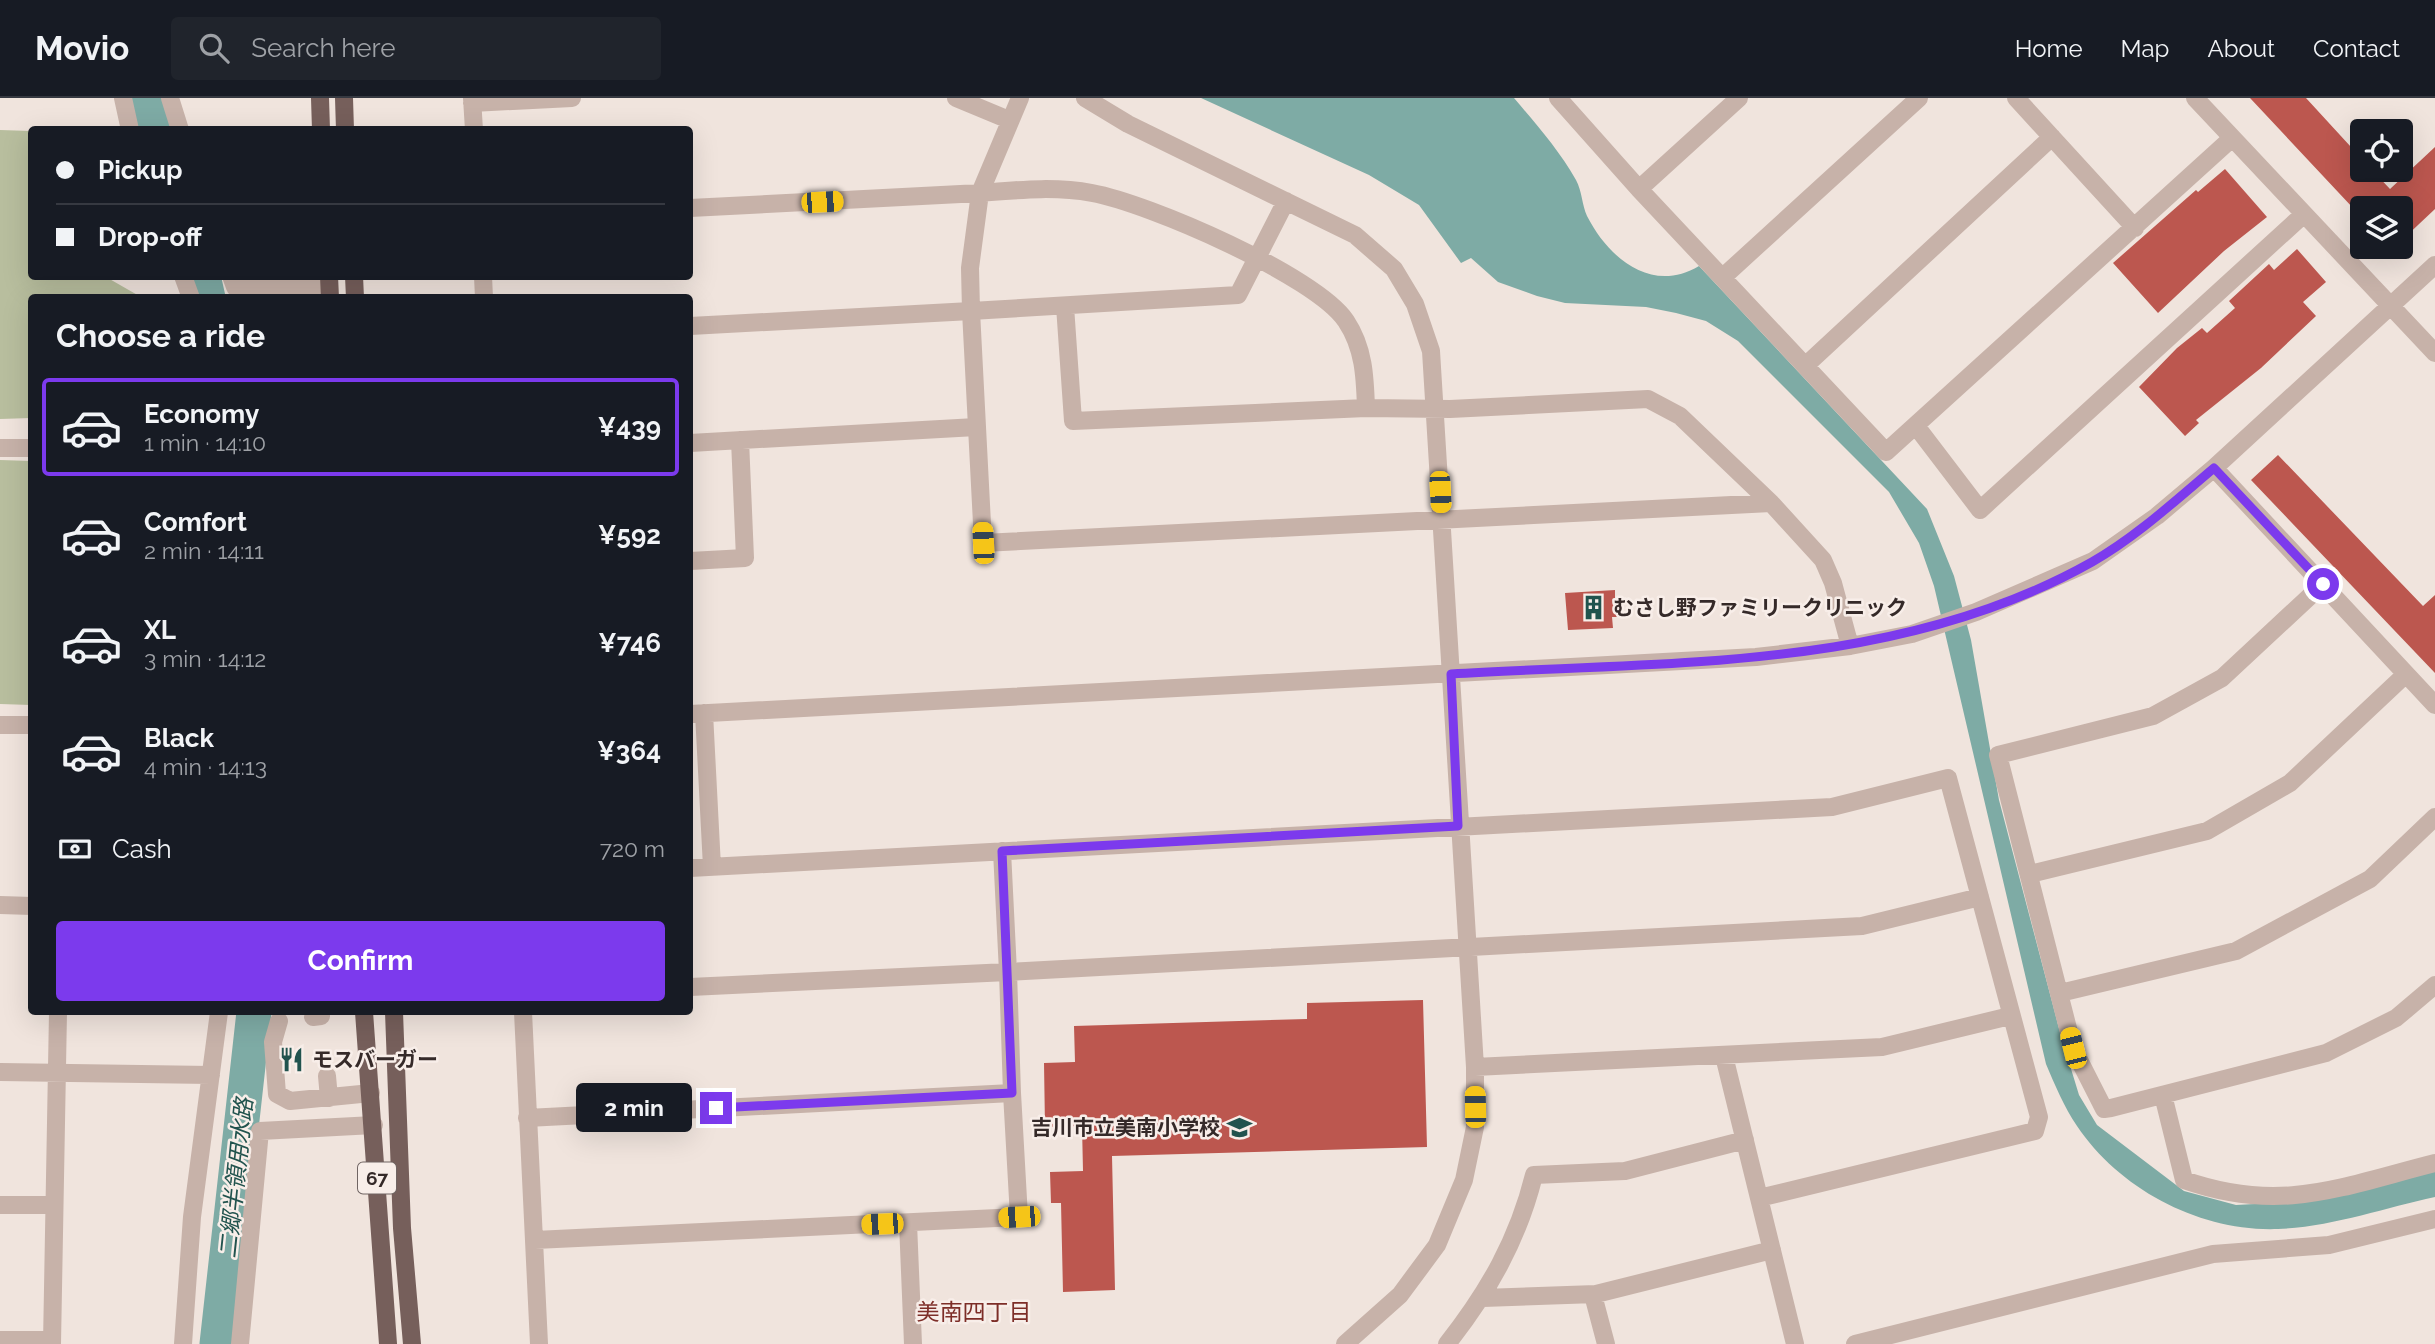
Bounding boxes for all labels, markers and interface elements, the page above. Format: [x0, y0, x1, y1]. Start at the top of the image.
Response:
search box [171, 17, 661, 80]
text: Movio [35, 29, 129, 68]
icon: search [195, 29, 233, 67]
text: Search here [251, 33, 396, 63]
text: Home [2015, 34, 2083, 63]
text: Map [2121, 34, 2169, 63]
text: About [2207, 34, 2275, 63]
text: Contact [2313, 34, 2400, 63]
map controls [2350, 119, 2413, 259]
button: locate [2350, 119, 2413, 182]
text: Pickup [98, 155, 183, 185]
car [801, 190, 844, 214]
button: layers [2350, 196, 2413, 259]
text: Drop-off [98, 222, 202, 252]
text: Choose a ride [56, 317, 265, 354]
icon: car [60, 396, 123, 459]
text: Economy [144, 399, 259, 429]
text: ¥439 [598, 412, 661, 442]
text: 1 min · 14:10 [144, 429, 266, 456]
car [1429, 470, 1452, 514]
icon: car [60, 504, 123, 567]
text: Comfort [144, 507, 247, 537]
text: ¥592 [598, 520, 661, 550]
car [972, 521, 995, 565]
text: 2 min · 14:11 [144, 537, 264, 564]
route start [2307, 568, 2339, 600]
building icon: むさし野ファミリークリニック [1579, 594, 1607, 622]
place label: むさし野ファミリークリニック [1613, 595, 1907, 620]
icon: car [60, 612, 123, 675]
text: XL [144, 615, 176, 645]
text: ¥746 [598, 628, 661, 658]
text: 3 min · 14:12 [144, 645, 266, 672]
icon: car [60, 720, 123, 783]
text: Black [144, 723, 214, 753]
text: ¥364 [597, 736, 661, 766]
text: 4 min · 14:13 [144, 753, 267, 780]
icon: cash [56, 830, 94, 868]
text: Cash [112, 834, 172, 864]
text: 720 m [600, 835, 665, 862]
button: Confirm [56, 921, 665, 1001]
car [2058, 1025, 2089, 1071]
restaurant icon: モスバーガー [278, 1046, 306, 1074]
place label: モスバーガー [312, 1047, 438, 1072]
callout: 2 min [576, 1084, 692, 1132]
car [1465, 1086, 1486, 1128]
route end [700, 1092, 732, 1124]
water label: 二郷半領用水路 [214, 1094, 258, 1259]
text: 2 min [604, 1094, 664, 1121]
school or university icon: 吉川市立美南小学校 [1226, 1114, 1254, 1142]
place label: 吉川市立美南小学校 [1031, 1115, 1220, 1140]
road number: 67 [358, 1162, 396, 1194]
car [998, 1205, 1041, 1229]
car [861, 1213, 904, 1235]
district label: 美南四丁目 [917, 1298, 1032, 1325]

